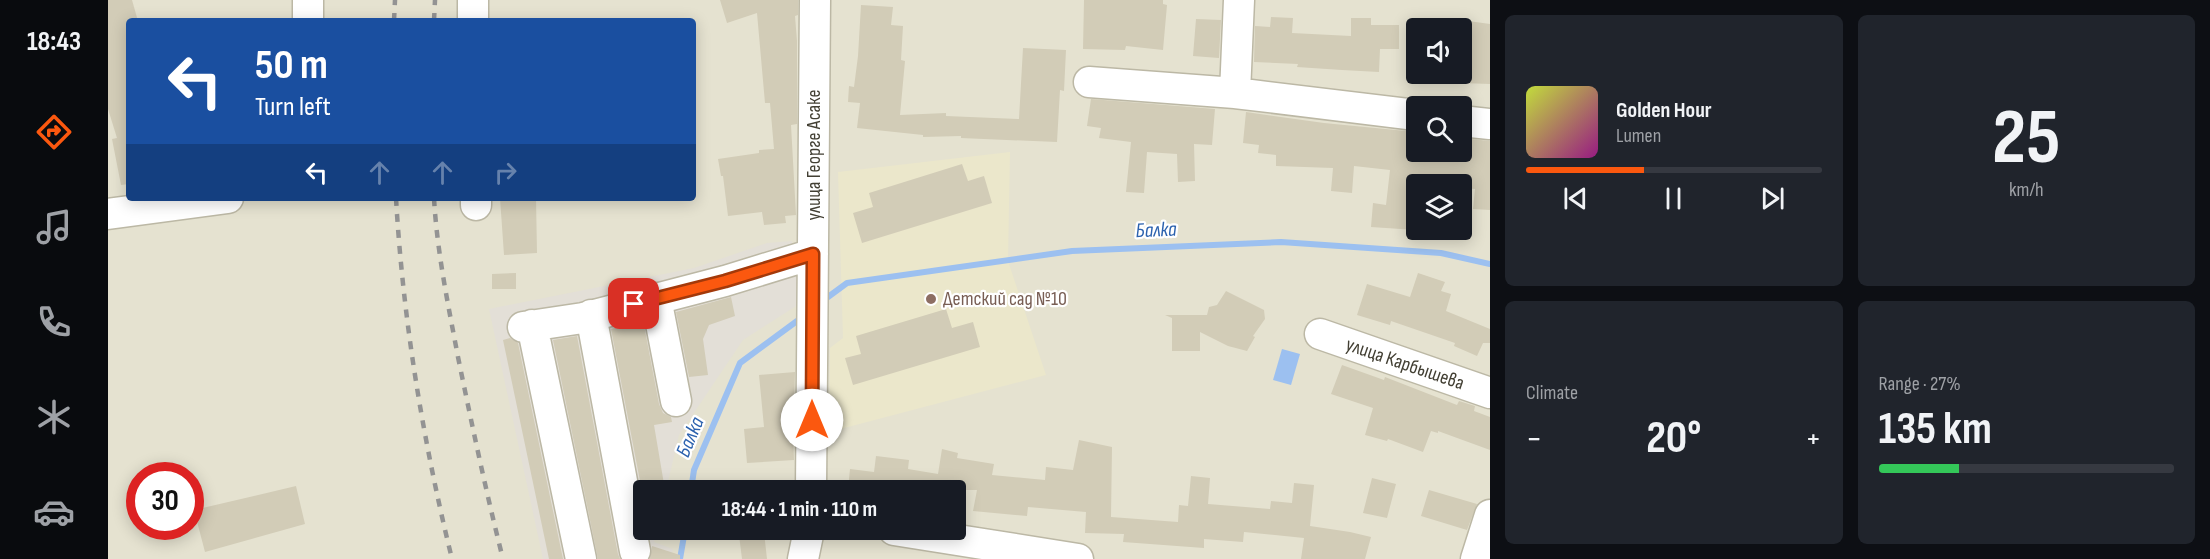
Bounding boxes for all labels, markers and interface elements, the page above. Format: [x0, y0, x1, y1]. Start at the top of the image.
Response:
map controls [1406, 18, 1472, 240]
button: sound [1406, 18, 1472, 84]
text: 18:43 [27, 26, 81, 58]
text: 50 m [255, 40, 328, 91]
icon: left [156, 42, 234, 120]
street label: улица Георге Асаке [802, 89, 826, 221]
text: Turn left [255, 91, 331, 123]
text: 25 [1992, 92, 2060, 185]
button: search [1406, 96, 1472, 162]
text: Golden Hour [1616, 97, 1712, 124]
icon: directions [33, 111, 75, 153]
text: Lumen [1616, 124, 1661, 148]
icon: left [300, 156, 333, 189]
icon: ahead [363, 156, 396, 189]
icon: ahead [426, 156, 459, 189]
icon: right [489, 156, 522, 189]
button: layers [1406, 174, 1472, 240]
text: km/h [2009, 178, 2044, 202]
icon: previous [1559, 182, 1592, 215]
icon: pause [1657, 182, 1690, 215]
icon: next [1756, 182, 1789, 215]
icon: music [33, 206, 75, 248]
water label: Балка [1135, 217, 1177, 243]
pin [608, 278, 659, 329]
icon: arrive [617, 287, 650, 320]
place label: Детский сад №10 [943, 287, 1067, 311]
marker: Детский сад №10 [924, 292, 938, 306]
icon: phone [33, 301, 75, 343]
street label: улица Карбышева [1343, 333, 1467, 395]
text: Range · 27% [1879, 372, 1961, 396]
text: Climate [1526, 381, 1578, 405]
position arrow [780, 388, 844, 452]
icon: climate [33, 396, 75, 438]
text: 135 km [1879, 402, 1992, 457]
text: 20° [1646, 411, 1701, 466]
water label: Балка [670, 413, 710, 461]
text: − [1526, 419, 1542, 459]
text: + [1805, 419, 1822, 459]
speed limit sign: 30 [126, 462, 204, 540]
icon: car [33, 491, 75, 533]
text: 18:44 · 1 min · 110 m [722, 496, 877, 523]

